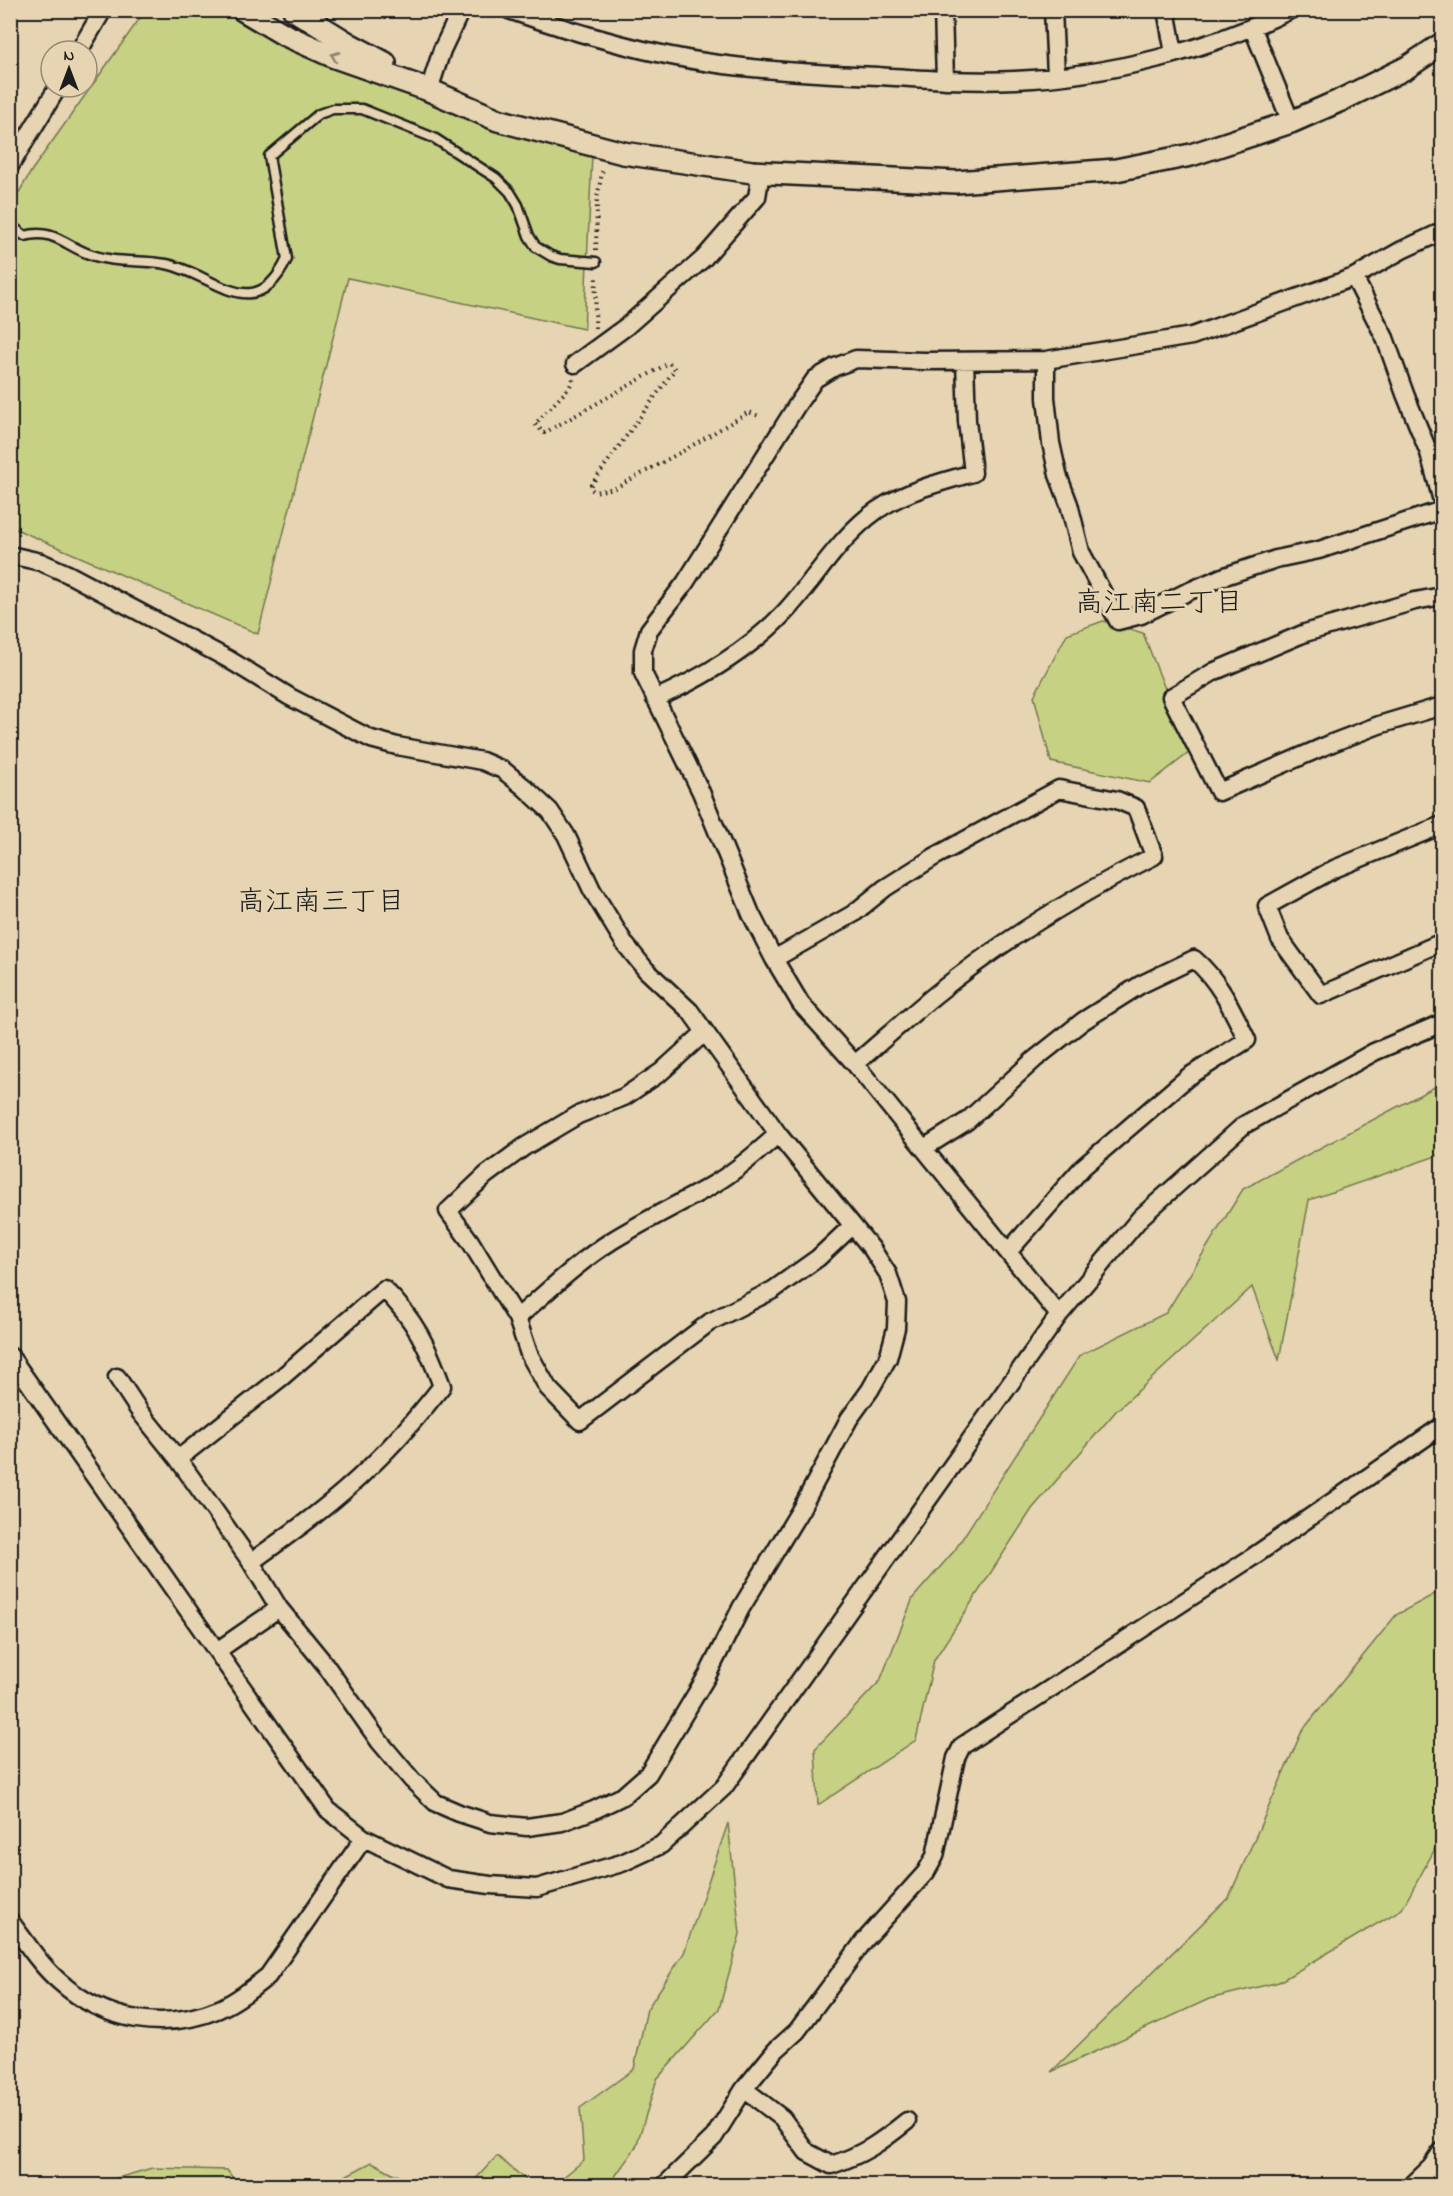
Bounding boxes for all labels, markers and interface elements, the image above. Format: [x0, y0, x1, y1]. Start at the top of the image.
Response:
north arrow [39, 39, 99, 99]
text: N [64, 44, 75, 68]
one-way arrow [330, 51, 341, 63]
district label: 高江南二丁目 [1075, 584, 1243, 625]
district label: 高江南三丁目 [237, 883, 405, 924]

